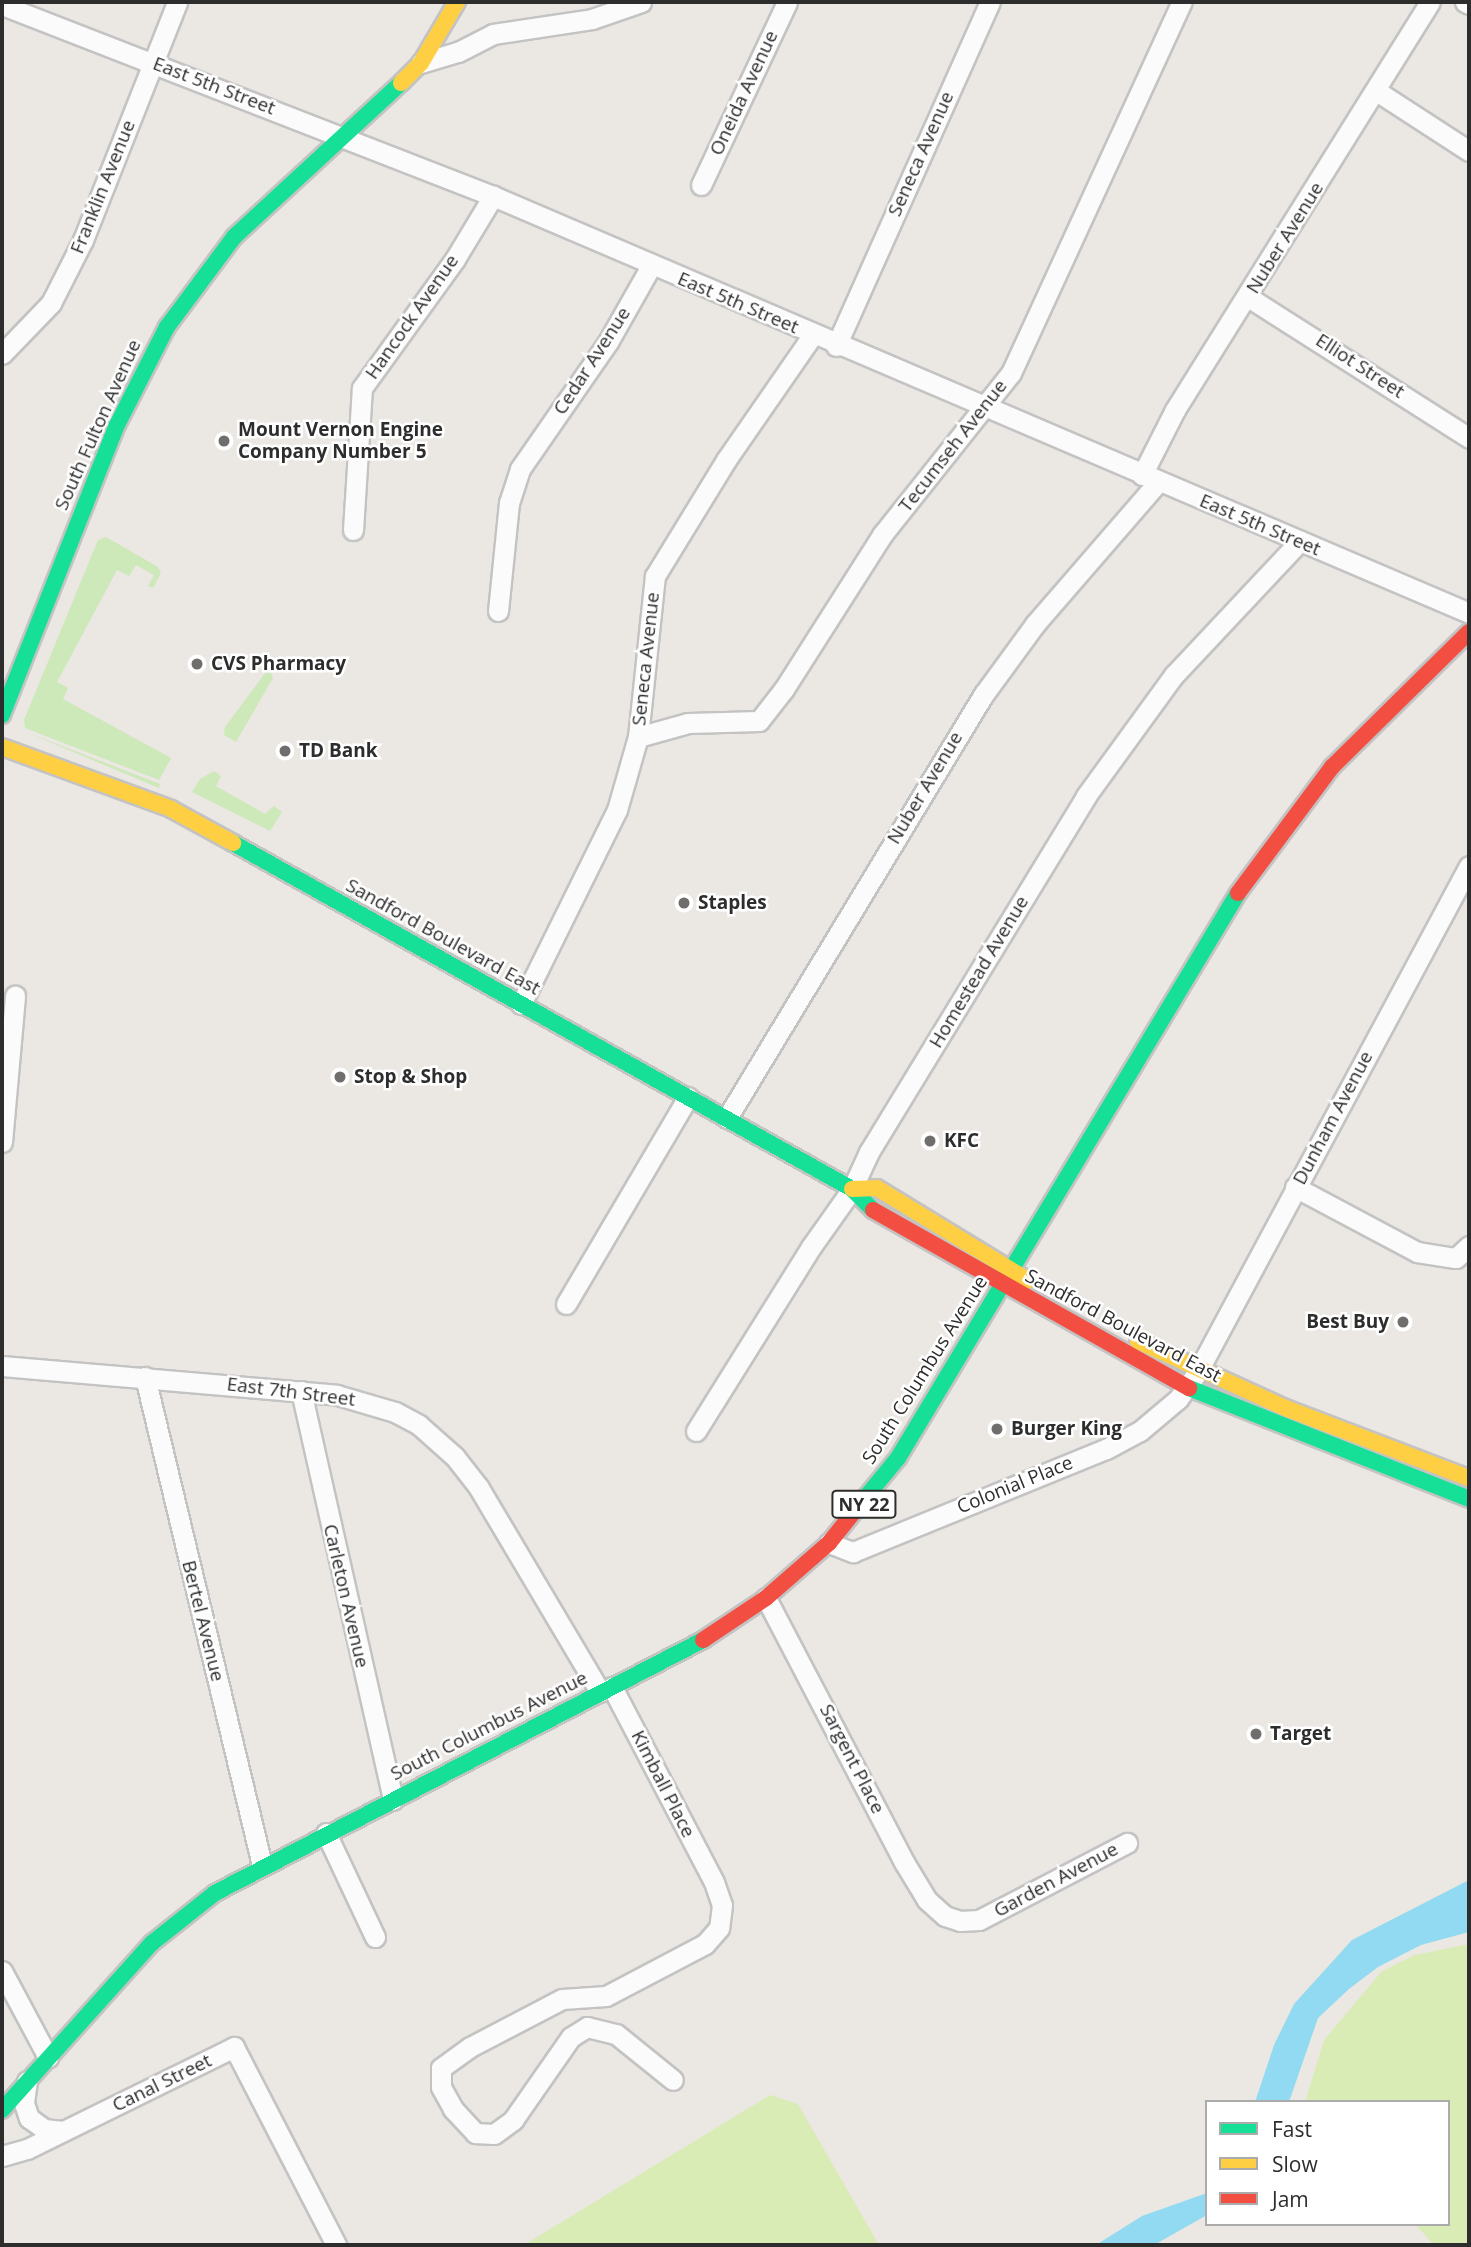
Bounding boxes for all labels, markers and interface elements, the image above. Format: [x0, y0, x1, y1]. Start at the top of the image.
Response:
street label: Oneida Avenue [705, 27, 783, 159]
street label: East 5th Street [150, 52, 278, 120]
street label: Seneca Avenue [883, 88, 959, 220]
street label: Franklin Avenue [66, 117, 140, 257]
street label: Nuber Avenue [1242, 178, 1328, 298]
street label: Hancock Avenue [361, 250, 463, 384]
street label: East 5th Street [674, 267, 802, 339]
street label: Cedar Avenue [549, 303, 635, 419]
street label: Elliot Street [1311, 329, 1409, 403]
street label: South Fulton Avenue [50, 336, 146, 514]
street label: Tecumseh Avenue [894, 375, 1012, 517]
place label: Mount Vernon Engine Company Number 5 [238, 419, 443, 463]
marker: Mount Vernon Engine Company Number 5 [216, 433, 232, 449]
street label: East 5th Street [1196, 489, 1324, 561]
street label: Seneca Avenue [628, 591, 664, 727]
place label: CVS Pharmacy [211, 653, 346, 675]
marker: CVS Pharmacy [189, 656, 205, 672]
street label: Nuber Avenue [882, 728, 968, 848]
place label: TD Bank [299, 740, 378, 762]
marker: TD Bank [277, 743, 293, 759]
street label: Sandford Boulevard East [342, 874, 544, 1000]
place label: Staples [698, 892, 767, 914]
street label: Homestead Avenue [925, 892, 1033, 1052]
marker: Staples [676, 895, 692, 911]
street label: Dunham Avenue [1288, 1047, 1378, 1189]
place label: Stop & Shop [354, 1066, 467, 1088]
marker: Stop & Shop [332, 1069, 348, 1085]
place label: KFC [944, 1130, 979, 1152]
marker: KFC [922, 1133, 938, 1149]
street label: Sandford Boulevard East [1021, 1265, 1225, 1387]
street label: South Columbus Avenue [858, 1272, 992, 1468]
place label: Best Buy [1306, 1311, 1389, 1333]
marker: Best Buy [1395, 1314, 1411, 1330]
street label: East 7th Street [226, 1373, 356, 1411]
place label: Burger King [1011, 1418, 1122, 1440]
marker: Burger King [989, 1421, 1005, 1437]
street label: Colonial Place [954, 1451, 1076, 1519]
road number: NY 22 [831, 1490, 897, 1518]
street label: Carleton Avenue [318, 1522, 374, 1670]
street label: Bertel Avenue [177, 1558, 229, 1684]
street label: South Columbus Avenue [387, 1666, 591, 1786]
street label: Sargent Place [815, 1701, 889, 1817]
place label: Target [1270, 1723, 1331, 1745]
marker: Target [1248, 1726, 1264, 1742]
street label: Kimball Place [626, 1727, 700, 1841]
street label: Garden Avenue [990, 1838, 1122, 1922]
street label: Canal Street [109, 2049, 215, 2117]
legend [1205, 2100, 1450, 2226]
text: Fast [1272, 2115, 1312, 2143]
text: Slow [1272, 2150, 1318, 2178]
text: Jam [1272, 2185, 1309, 2213]

